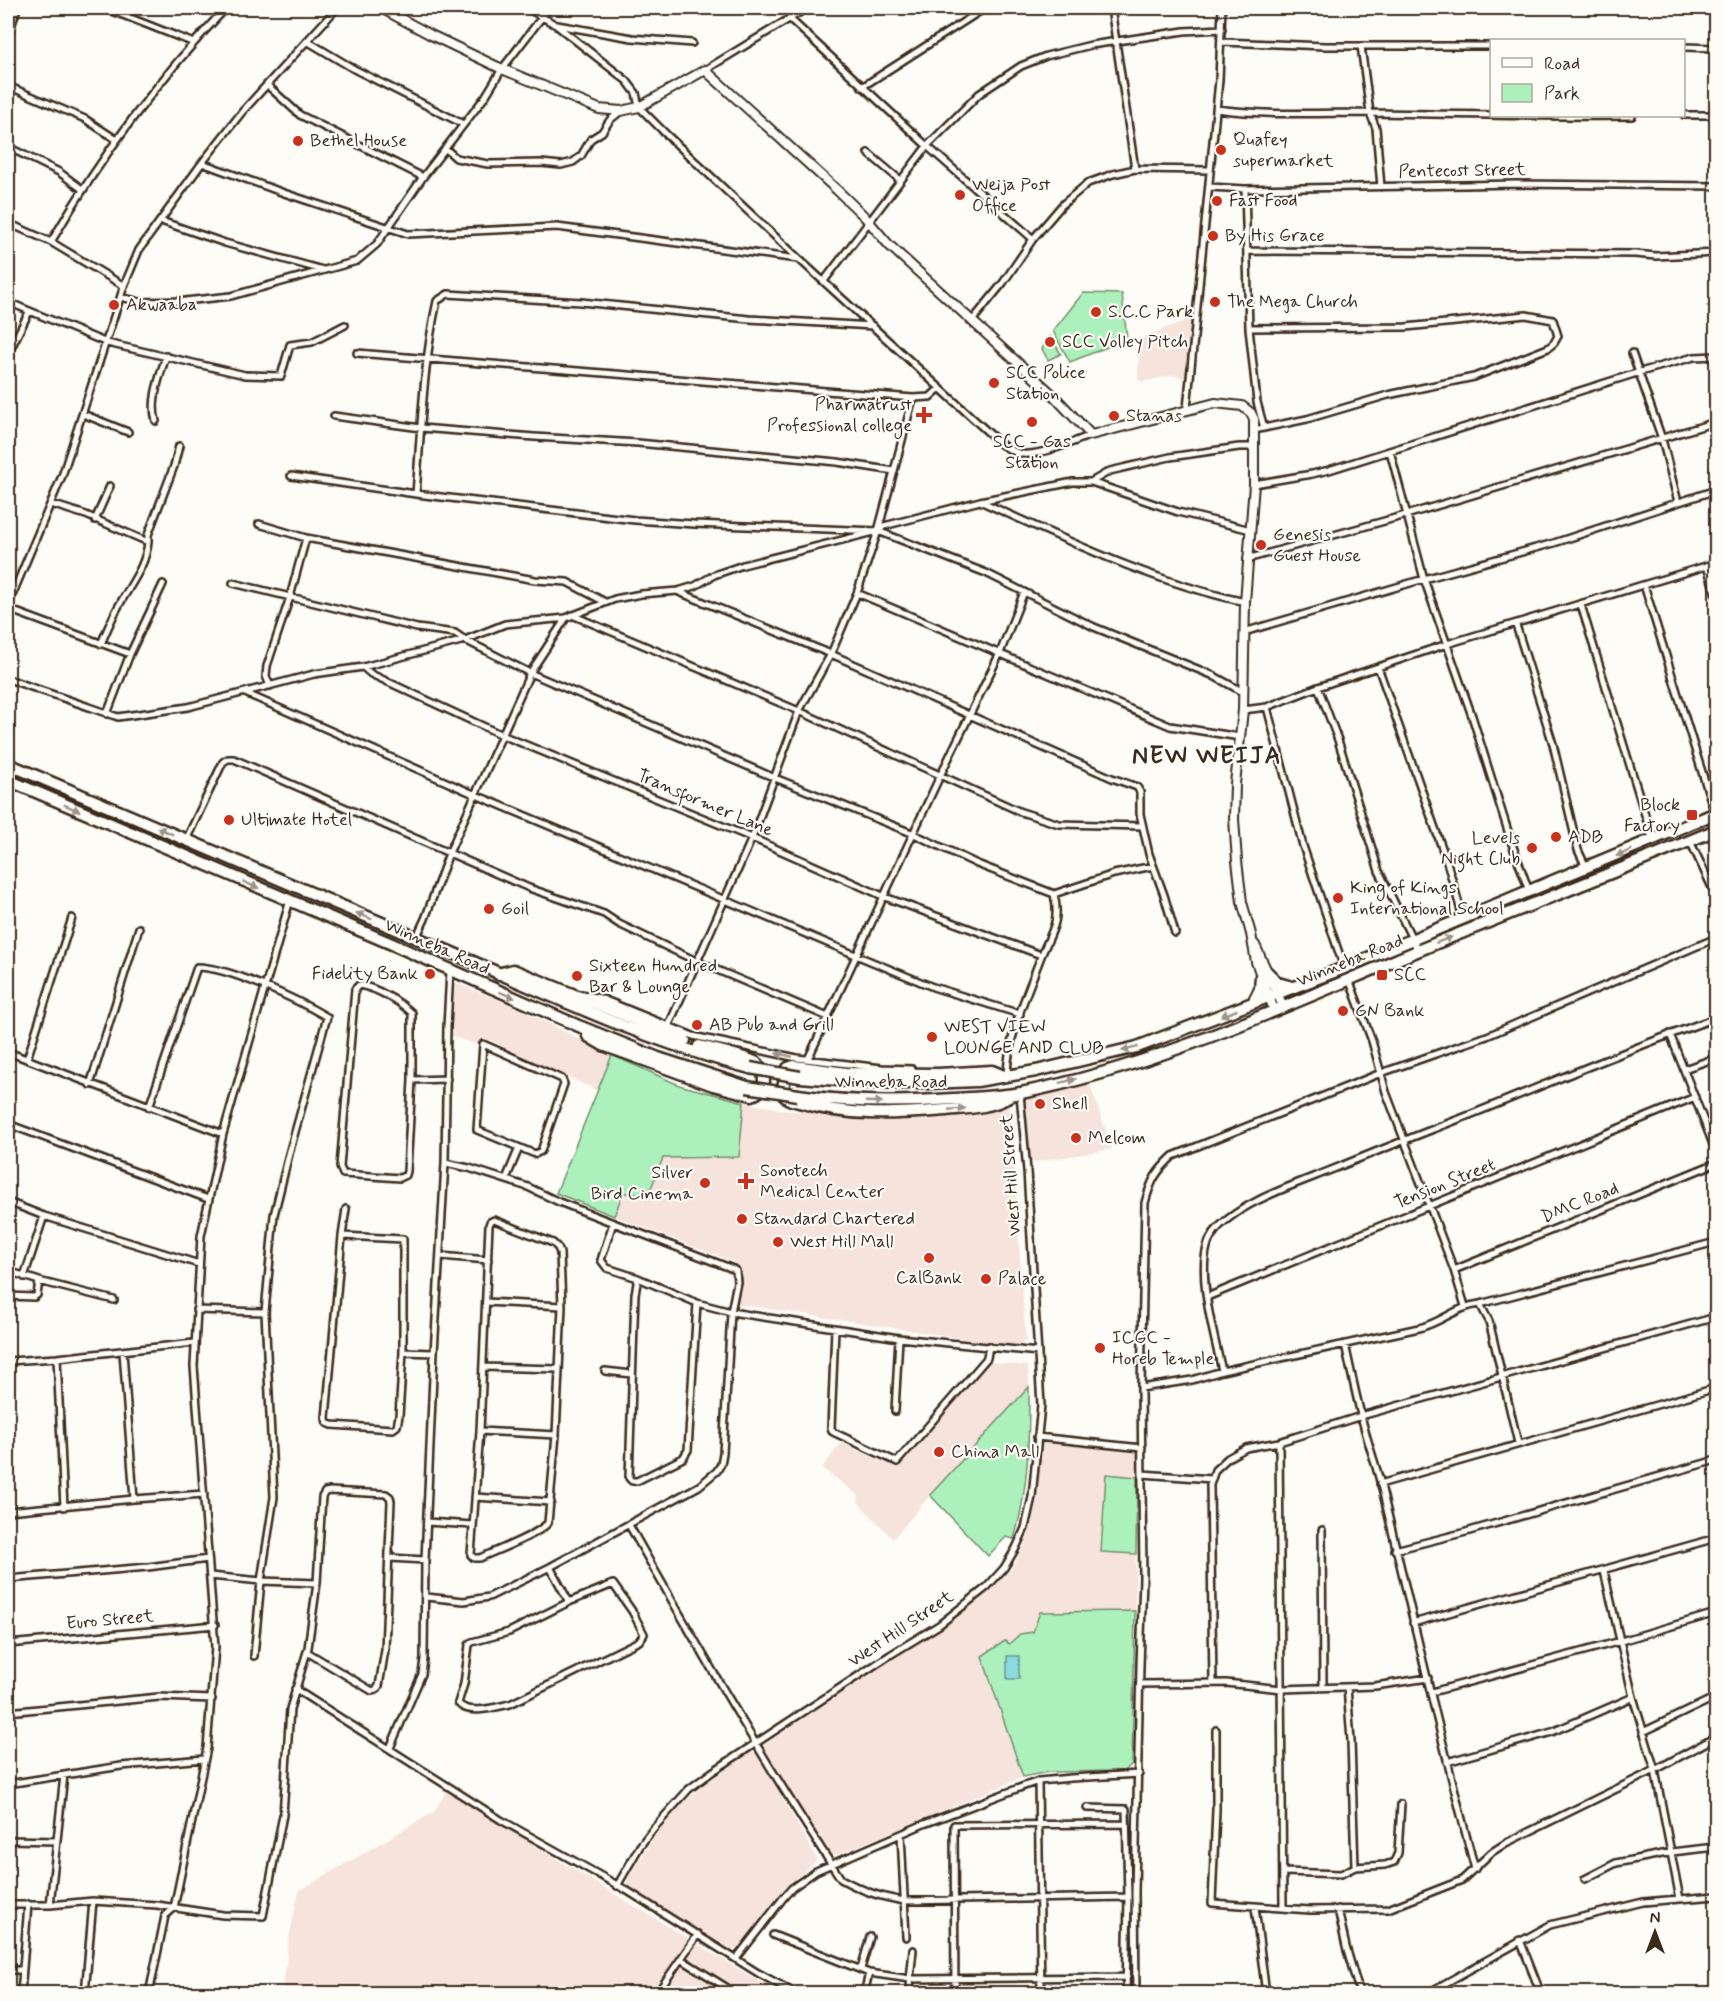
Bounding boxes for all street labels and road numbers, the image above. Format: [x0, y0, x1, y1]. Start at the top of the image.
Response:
street label: Pentecost Street [1398, 158, 1526, 184]
street label: Transformer Lane [633, 764, 777, 844]
street label: Winneba Road [381, 913, 493, 981]
street label: Winneba Road [1293, 929, 1407, 993]
street label: Winneba Road [835, 1070, 947, 1094]
street label: West Hill Street [995, 1113, 1027, 1237]
street label: Tension Street [1391, 1153, 1499, 1215]
street label: DMC Road [1538, 1177, 1622, 1229]
street label: West Hill Street [844, 1585, 959, 1673]
street label: Euro Street [65, 1604, 155, 1636]

